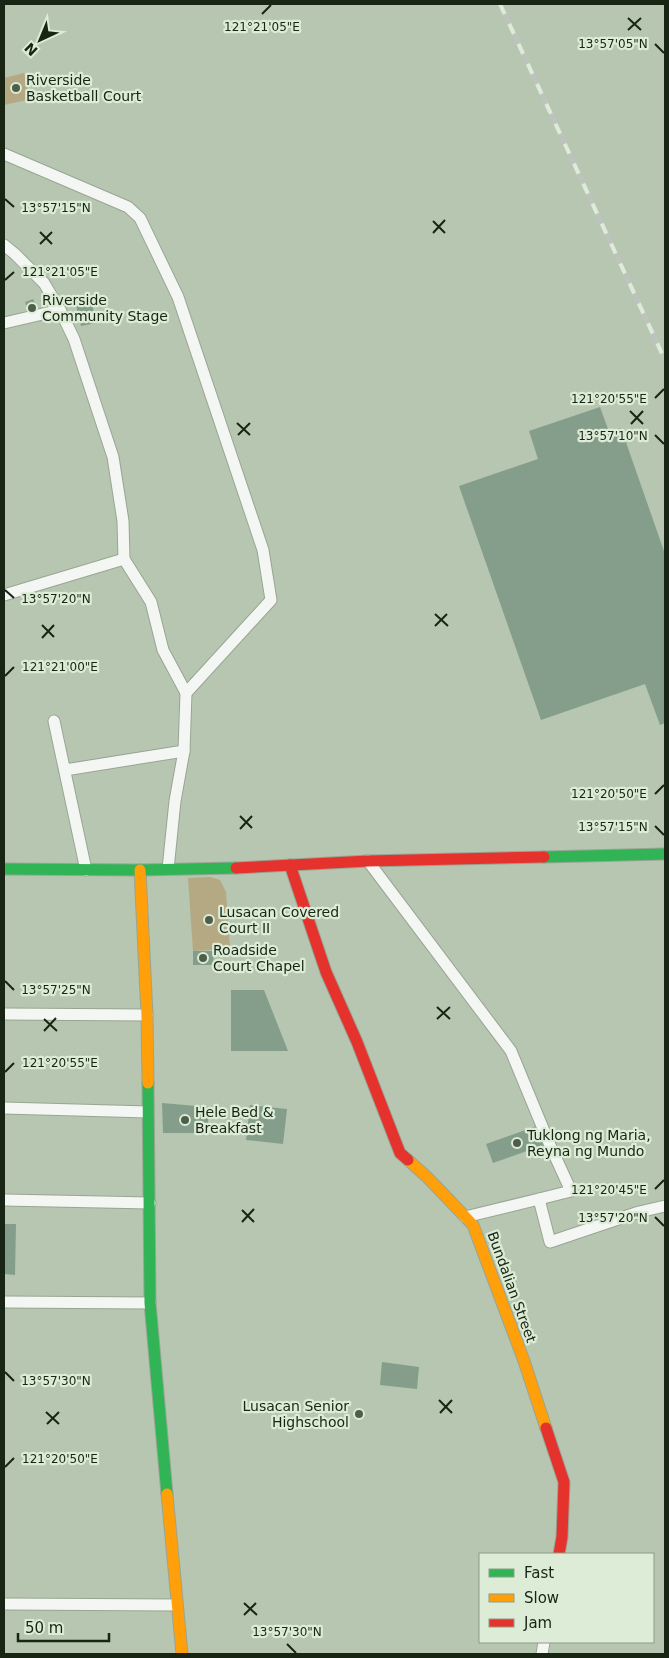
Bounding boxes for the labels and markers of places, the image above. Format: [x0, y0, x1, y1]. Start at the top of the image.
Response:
place label: Riverside Basketball Court [26, 72, 142, 104]
marker: Riverside Basketball Court [10, 82, 22, 94]
place label: Riverside Community Stage [42, 292, 168, 324]
marker: Riverside Community Stage [26, 302, 38, 314]
place label: Lusacan Covered Court II [219, 904, 339, 936]
marker: Lusacan Covered Court II [203, 914, 215, 926]
place label: Roadside Court Chapel [213, 942, 305, 974]
marker: Roadside Court Chapel [197, 952, 209, 964]
place label: Hele Bed & Breakfast [195, 1104, 274, 1136]
marker: Hele Bed & Breakfast [179, 1114, 191, 1126]
place label: Tuklong ng Maria, Reyna ng Mundo [526, 1127, 651, 1159]
marker: Tuklong ng Maria, Reyna ng Mundo [511, 1137, 523, 1149]
place label: Lusacan Senior Highschool [243, 1398, 349, 1430]
marker: Lusacan Senior Highschool [353, 1408, 365, 1420]

